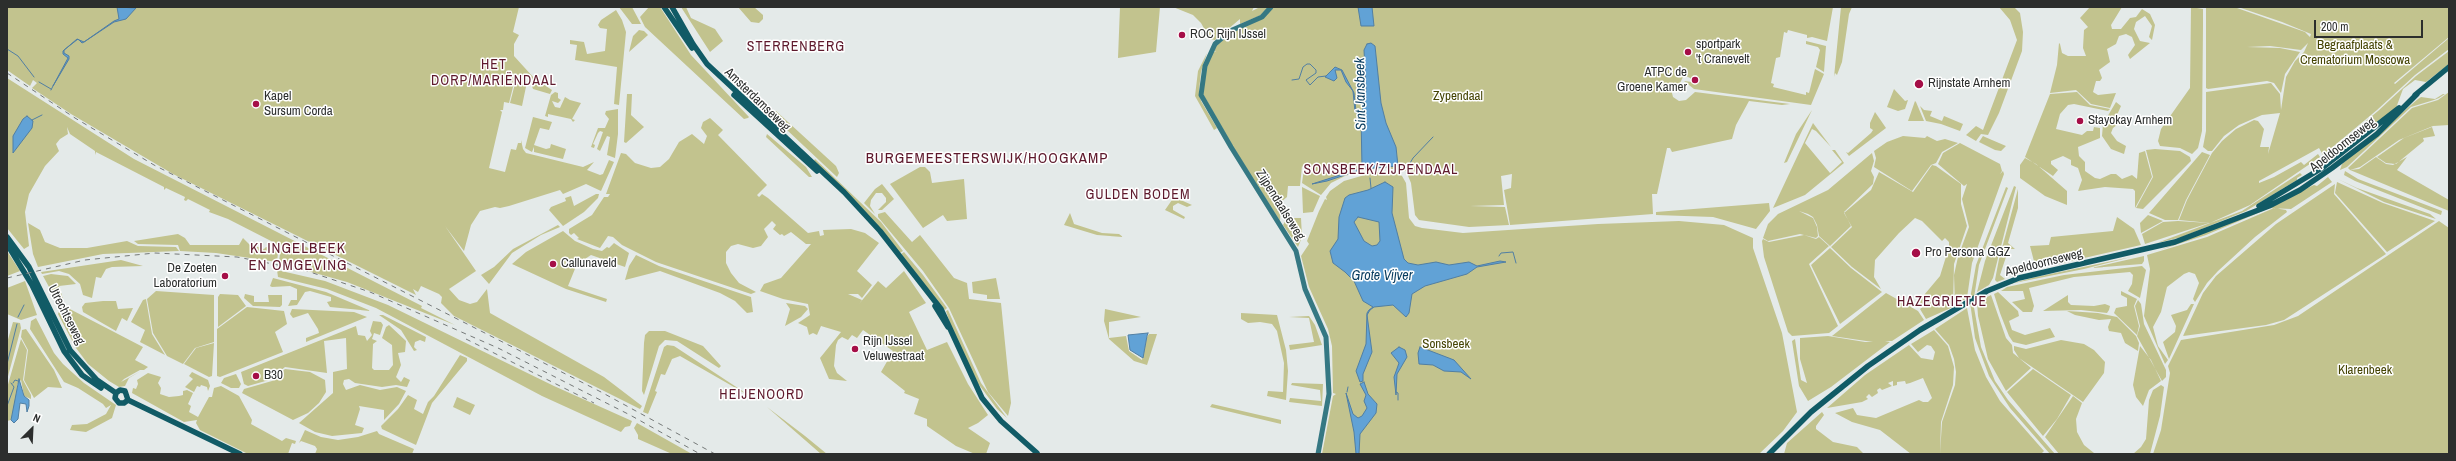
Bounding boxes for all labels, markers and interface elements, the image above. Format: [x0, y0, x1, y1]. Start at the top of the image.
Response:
scale bar [2316, 12, 2425, 38]
text: 200 m [2321, 19, 2348, 35]
place label: ROC Rijn IJssel [1190, 27, 1266, 43]
marker: ROC Rijn IJssel [1177, 30, 1187, 40]
place label: sportpark 't Cranevelt [1696, 37, 1750, 68]
park label: Begraafplaats & Crematorium Moscowa [2300, 38, 2410, 69]
district label: STERRENBERG [747, 39, 845, 55]
marker: sportpark 't Cranevelt [1683, 47, 1693, 57]
district label: HET DORP/MARIËNDAAL [431, 57, 557, 90]
water label: Sint Jansbeek [1352, 57, 1370, 131]
street label: Amsterdamseweg [721, 65, 793, 135]
place label: ATPC de Groene Kamer [1617, 65, 1687, 96]
marker: ATPC de Groene Kamer [1690, 75, 1700, 85]
place label: Rijnstate Arnhem [1928, 76, 2010, 92]
marker: Rijnstate Arnhem [1913, 78, 1925, 90]
place label: Kapel Sursum Corda [264, 89, 333, 120]
park label: Zypendaal [1433, 89, 1483, 105]
marker: Kapel Sursum Corda [251, 99, 261, 109]
place label: Stayokay Arnhem [2088, 113, 2172, 129]
street label: Apeldoornseweg [2307, 114, 2379, 176]
marker: Stayokay Arnhem [2075, 116, 2085, 126]
district label: BURGEMEESTERSWIJK/HOOGKAMP [866, 150, 1108, 168]
district label: SONSBEEK/ZIJPENDAAL [1304, 162, 1458, 178]
street label: Zijpendaalseweg [1252, 167, 1308, 243]
district label: GULDEN BODEM [1085, 187, 1191, 203]
district label: KLINGELBEEK EN OMGEVING [248, 240, 348, 275]
place label: Pro Persona GGZ [1925, 245, 2010, 261]
street label: Apeldoornseweg [2004, 246, 2084, 280]
marker: Pro Persona GGZ [1910, 247, 1922, 259]
place label: Callunaveld [561, 256, 617, 272]
marker: Callunaveld [548, 259, 558, 269]
place label: De Zoeten Laboratorium [154, 261, 217, 292]
water label: Grote Vijver [1352, 268, 1412, 284]
marker: De Zoeten Laboratorium [220, 271, 230, 281]
street label: Utrechtseweg [44, 282, 88, 348]
district label: HAZEGRIETJE [1897, 294, 1987, 310]
place label: Rijn IJssel Veluwestraat [863, 334, 924, 365]
park label: Sonsbeek [1422, 337, 1470, 353]
marker: Rijn IJssel Veluwestraat [850, 344, 860, 354]
park label: Klarenbeek [2338, 363, 2392, 379]
place label: B30 [264, 368, 283, 384]
marker: B30 [251, 371, 261, 381]
district label: HEIJENOORD [719, 387, 805, 403]
north arrow [12, 409, 52, 449]
text: N [31, 410, 43, 426]

